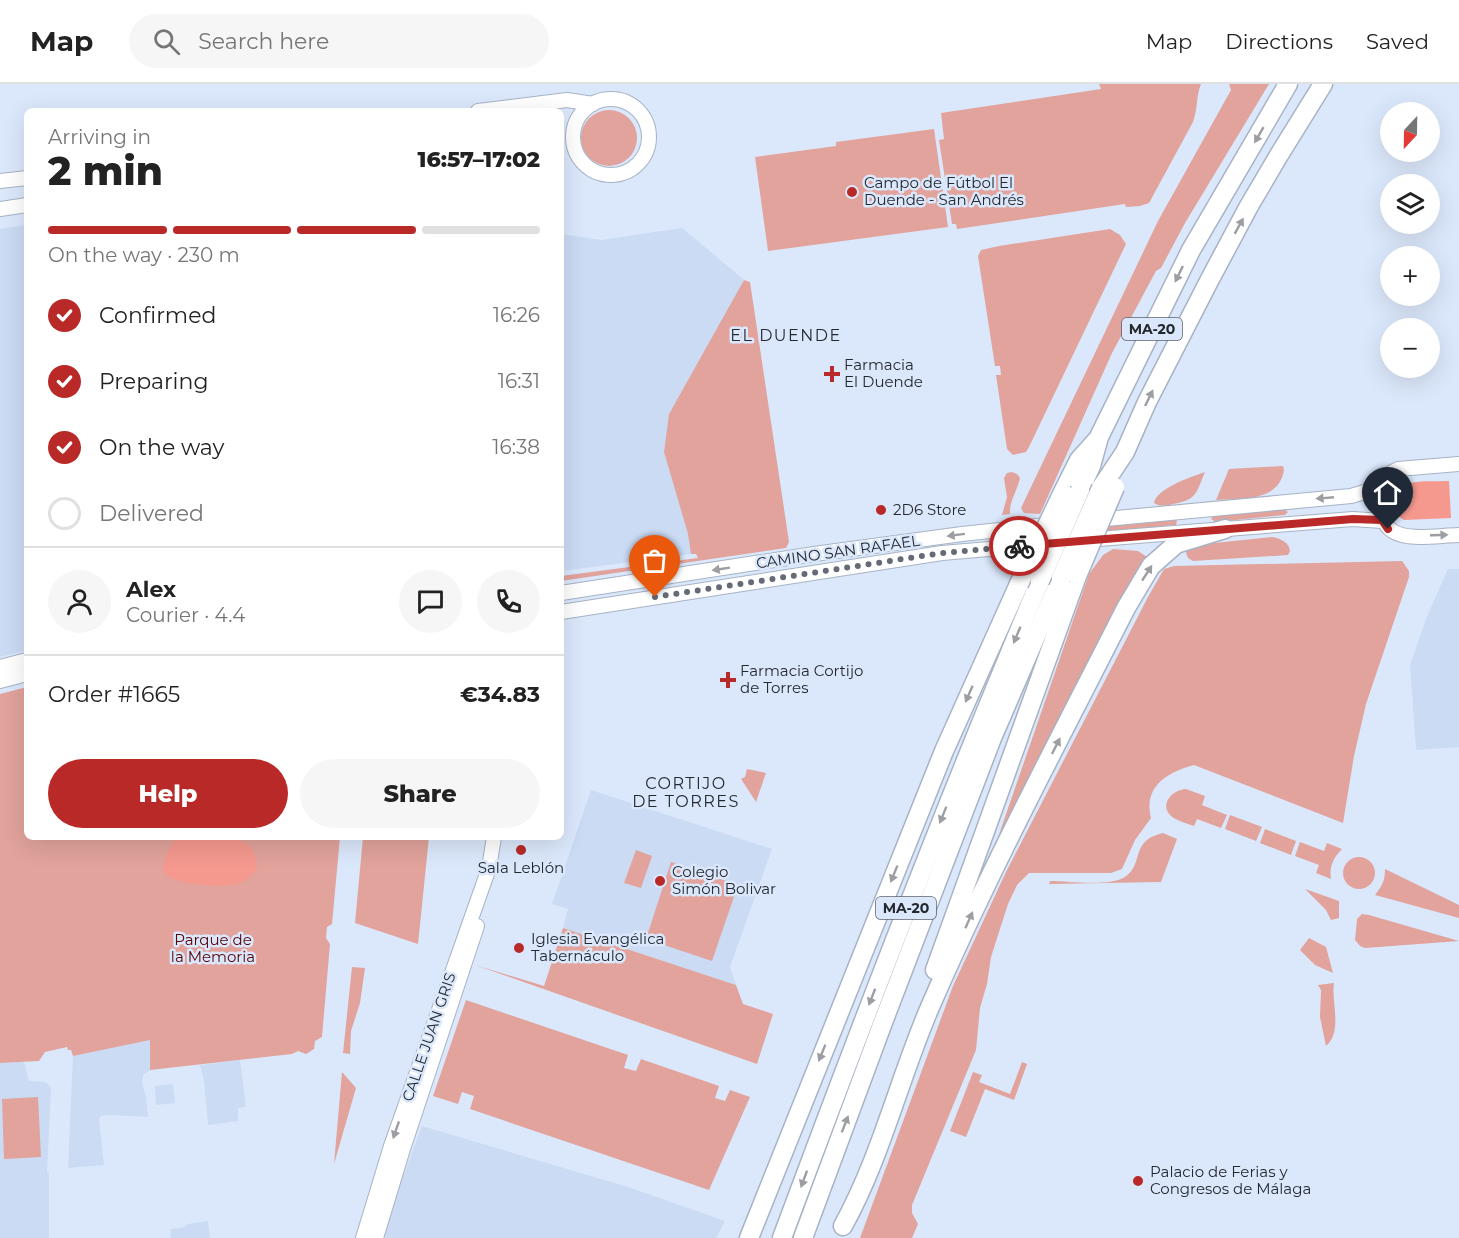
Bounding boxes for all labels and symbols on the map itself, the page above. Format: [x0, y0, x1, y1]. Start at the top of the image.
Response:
north arrow [1380, 102, 1440, 162]
one-way arrow [1254, 126, 1264, 143]
place label: Campo de Fútbol El Duende - San Andrés [864, 173, 1024, 209]
marker: Campo de Fútbol El Duende - San Andrés [845, 185, 859, 199]
one-way arrow [1234, 217, 1244, 234]
one-way arrow [1175, 265, 1184, 282]
road number: MA-20 [1122, 318, 1182, 340]
district label: EL DUENDE [730, 326, 842, 345]
place label: Farmacia El Duende [844, 355, 923, 391]
marker: Farmacia El Duende [825, 367, 839, 381]
one-way arrow [1145, 390, 1154, 407]
pin [1362, 467, 1413, 529]
one-way arrow [1315, 493, 1334, 503]
place label: 2D6 Store [893, 500, 966, 519]
marker: 2D6 Store [874, 503, 888, 517]
courier [989, 516, 1049, 576]
one-way arrow [946, 530, 965, 540]
street label: CAMINO SAN RAFAEL [755, 531, 921, 572]
one-way arrow [1429, 531, 1448, 540]
pin [629, 535, 680, 597]
one-way arrow [712, 564, 731, 573]
one-way arrow [1141, 565, 1152, 581]
one-way arrow [1012, 626, 1022, 644]
place label: Farmacia Cortijo de Torres [740, 661, 863, 697]
marker: Farmacia Cortijo de Torres [721, 673, 735, 687]
one-way arrow [964, 686, 974, 704]
one-way arrow [1051, 737, 1061, 754]
district label: CORTIJO DE TORRES [632, 774, 740, 811]
one-way arrow [937, 806, 947, 824]
marker: Sala Leblón [514, 843, 528, 857]
place label: Sala Leblón [478, 858, 564, 877]
place label: Colegio Simón Bolivar [672, 862, 776, 898]
one-way arrow [889, 865, 898, 883]
marker: Colegio Simón Bolivar [653, 874, 667, 888]
road number: MA-20 [876, 897, 936, 919]
one-way arrow [965, 912, 974, 929]
place label: Iglesia Evangélica Tabernáculo [531, 929, 664, 965]
park label: Parque de la Memoria [171, 930, 255, 966]
marker: Iglesia Evangélica Tabernáculo [512, 941, 526, 955]
street label: CALLE JUAN GRIS [398, 970, 459, 1104]
one-way arrow [867, 988, 876, 1006]
one-way arrow [817, 1044, 827, 1062]
one-way arrow [840, 1115, 850, 1133]
one-way arrow [391, 1121, 401, 1139]
place label: Palacio de Ferias y Congresos de Málaga [1150, 1162, 1311, 1198]
one-way arrow [798, 1171, 808, 1189]
marker: Palacio de Ferias y Congresos de Málaga [1131, 1174, 1145, 1188]

